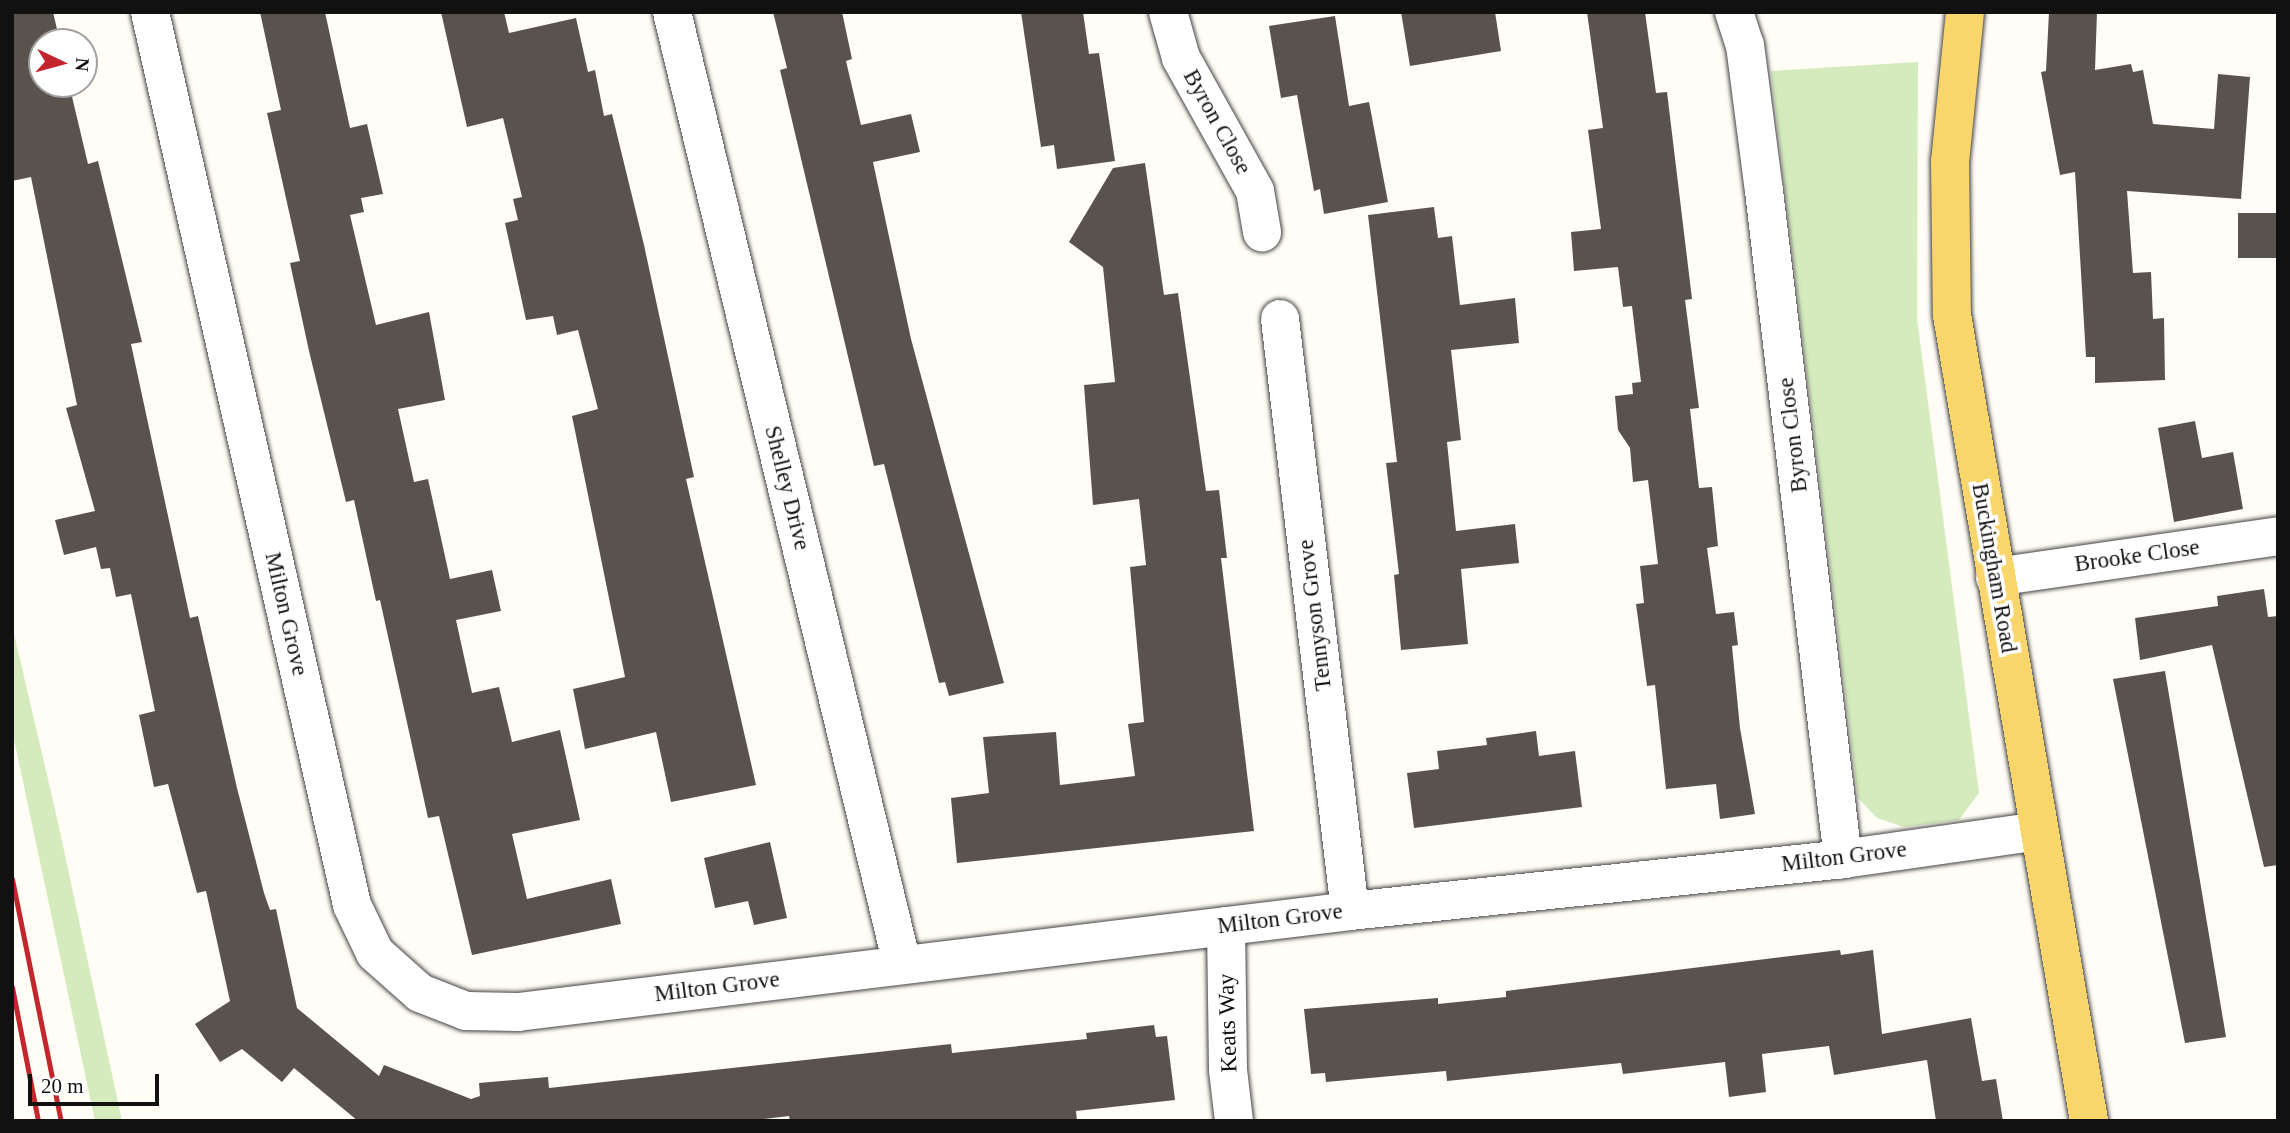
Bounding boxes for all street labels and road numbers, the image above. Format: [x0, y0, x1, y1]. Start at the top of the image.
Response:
street label: Byron Close [1177, 65, 1257, 179]
street label: Byron Close [1772, 376, 1814, 494]
street label: Shelley Drive [758, 423, 816, 553]
street label: Buckingham Road [1965, 481, 2023, 655]
street label: Brooke Close [2073, 534, 2201, 578]
street label: Tennyson Grove [1292, 538, 1338, 692]
street label: Milton Grove [258, 550, 314, 678]
street label: Milton Grove [1780, 836, 1908, 878]
street label: Milton Grove [1216, 898, 1344, 940]
street label: Milton Grove [653, 966, 781, 1008]
street label: Keats Way [1212, 973, 1244, 1073]

